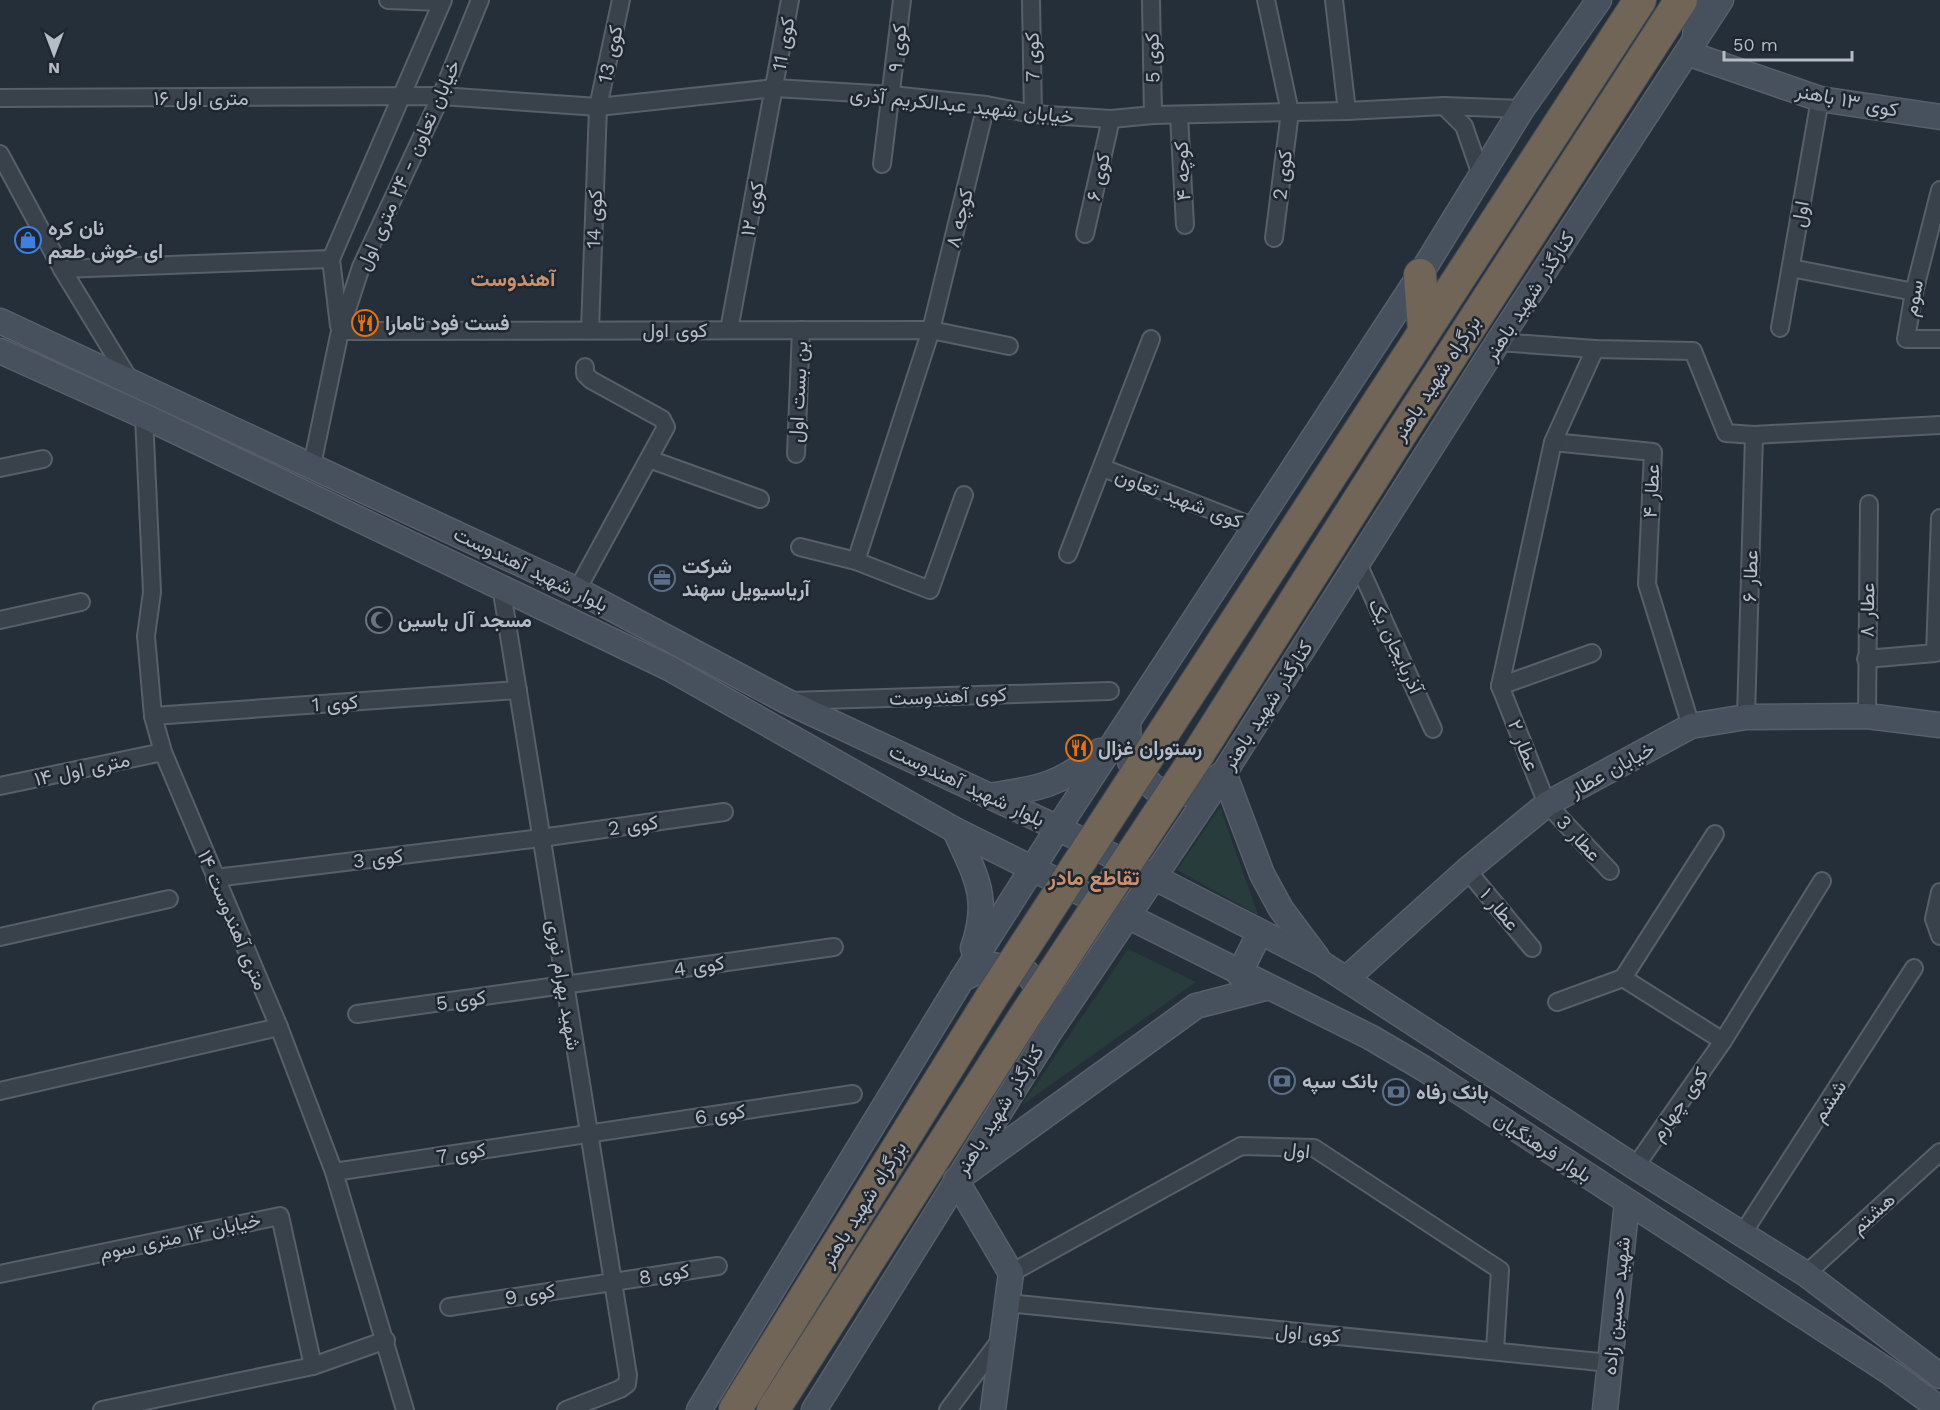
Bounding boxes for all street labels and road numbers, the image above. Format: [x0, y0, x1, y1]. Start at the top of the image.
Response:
street label: کوی 11 [766, 15, 801, 73]
street label: کوی 13 [592, 23, 629, 85]
street label: کوی ۹ [883, 23, 912, 73]
street label: کوی 7 [1020, 32, 1045, 82]
street label: کوی 5 [1140, 32, 1165, 83]
street label: خیابان تعاون - ۲۴ متری اول [351, 56, 466, 274]
street label: کوی ۱۳ باهنر [1793, 78, 1900, 123]
street label: خیابان شهید عبدالکریم آذری [849, 81, 1075, 130]
street label: ۱۶ متری اول [153, 86, 249, 111]
street label: کوچه ۴ [1168, 140, 1198, 201]
street label: کوی 2 [1267, 148, 1298, 202]
street label: کوی ۶ [1081, 151, 1116, 204]
street label: کوی ۱۲ [735, 180, 770, 238]
street label: کوچه ۸ [940, 186, 980, 251]
street label: کوی 14 [581, 189, 608, 249]
street label: اول [1786, 199, 1815, 229]
street label: کنارگذر شهید باهنر [1478, 227, 1581, 366]
street label: سوم [1898, 278, 1929, 318]
street label: بزرگراه شهید باهنر [1386, 311, 1486, 446]
street label: کوی اول [642, 318, 708, 343]
street label: بن بست اول [783, 341, 814, 443]
street label: کوی شهید تعاون [1112, 463, 1246, 534]
street label: عطار ۴ [1638, 463, 1665, 519]
street label: بلوار شهید آهندوست [449, 521, 612, 618]
street label: عطار ۶ [1737, 549, 1764, 603]
street label: عطار ۸ [1855, 582, 1880, 638]
street label: آذربایجان یک [1363, 595, 1429, 699]
street label: کنارگذر شهید باهنر [1216, 636, 1319, 775]
street label: کوی آهندوست [889, 682, 1007, 711]
street label: کوی 1 [311, 689, 359, 718]
street label: عطار ۲ [1502, 716, 1545, 775]
street label: خیابان عطار [1564, 736, 1659, 803]
street label: بلوار شهید آهندوست [885, 738, 1049, 833]
street label: ۱۴ متری اول [32, 747, 132, 792]
street label: کوی 2 [606, 810, 660, 841]
street label: عطار 3 [1551, 810, 1606, 867]
street label: کوی 3 [352, 843, 405, 874]
street label: ۱۴ متری آهندوست [192, 846, 273, 994]
street label: عطار ۱ [1474, 883, 1525, 936]
street label: شهید بهرام نوری [541, 918, 586, 1052]
street label: کوی 4 [672, 951, 726, 982]
street label: کوی 5 [434, 985, 488, 1016]
street label: کنارگذر شهید باهنر [949, 1040, 1050, 1181]
street label: کوی چهارم [1645, 1062, 1715, 1147]
street label: ششم [1807, 1075, 1852, 1127]
street label: کوی 6 [693, 1099, 747, 1130]
street label: بلوار فرهنگیان [1489, 1107, 1596, 1188]
street label: بزرگراه شهید باهنر [814, 1136, 912, 1273]
street label: کوی 7 [434, 1137, 488, 1170]
street label: اول [1283, 1137, 1311, 1164]
street label: هشتم [1846, 1187, 1901, 1240]
street label: خیابان ۱۴ متری سوم [97, 1207, 263, 1266]
street label: شهید حسین زاده [1597, 1236, 1636, 1376]
street label: کوی 8 [637, 1259, 691, 1290]
street label: کوی 9 [503, 1278, 557, 1311]
street label: کوی اول [1274, 1318, 1342, 1349]

